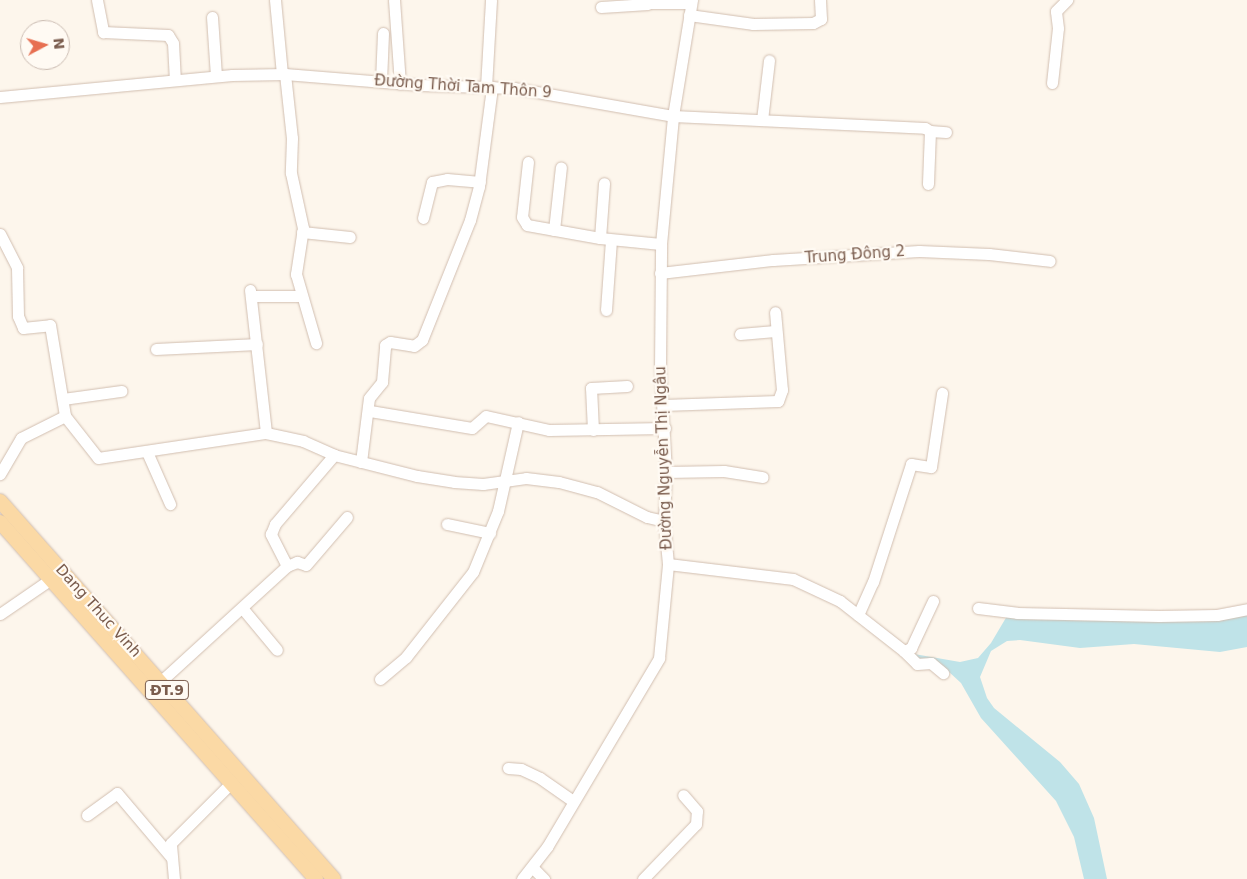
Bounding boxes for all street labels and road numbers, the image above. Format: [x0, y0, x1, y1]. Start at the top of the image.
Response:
street label: Đường Thời Tam Thôn 9 [374, 72, 552, 102]
street label: Trung Đông 2 [804, 243, 906, 267]
street label: Đường Nguyễn Thị Ngâu [652, 366, 676, 550]
street label: Dang Thuc Vinh [52, 561, 144, 661]
road number: ĐT.9 [144, 678, 190, 702]

